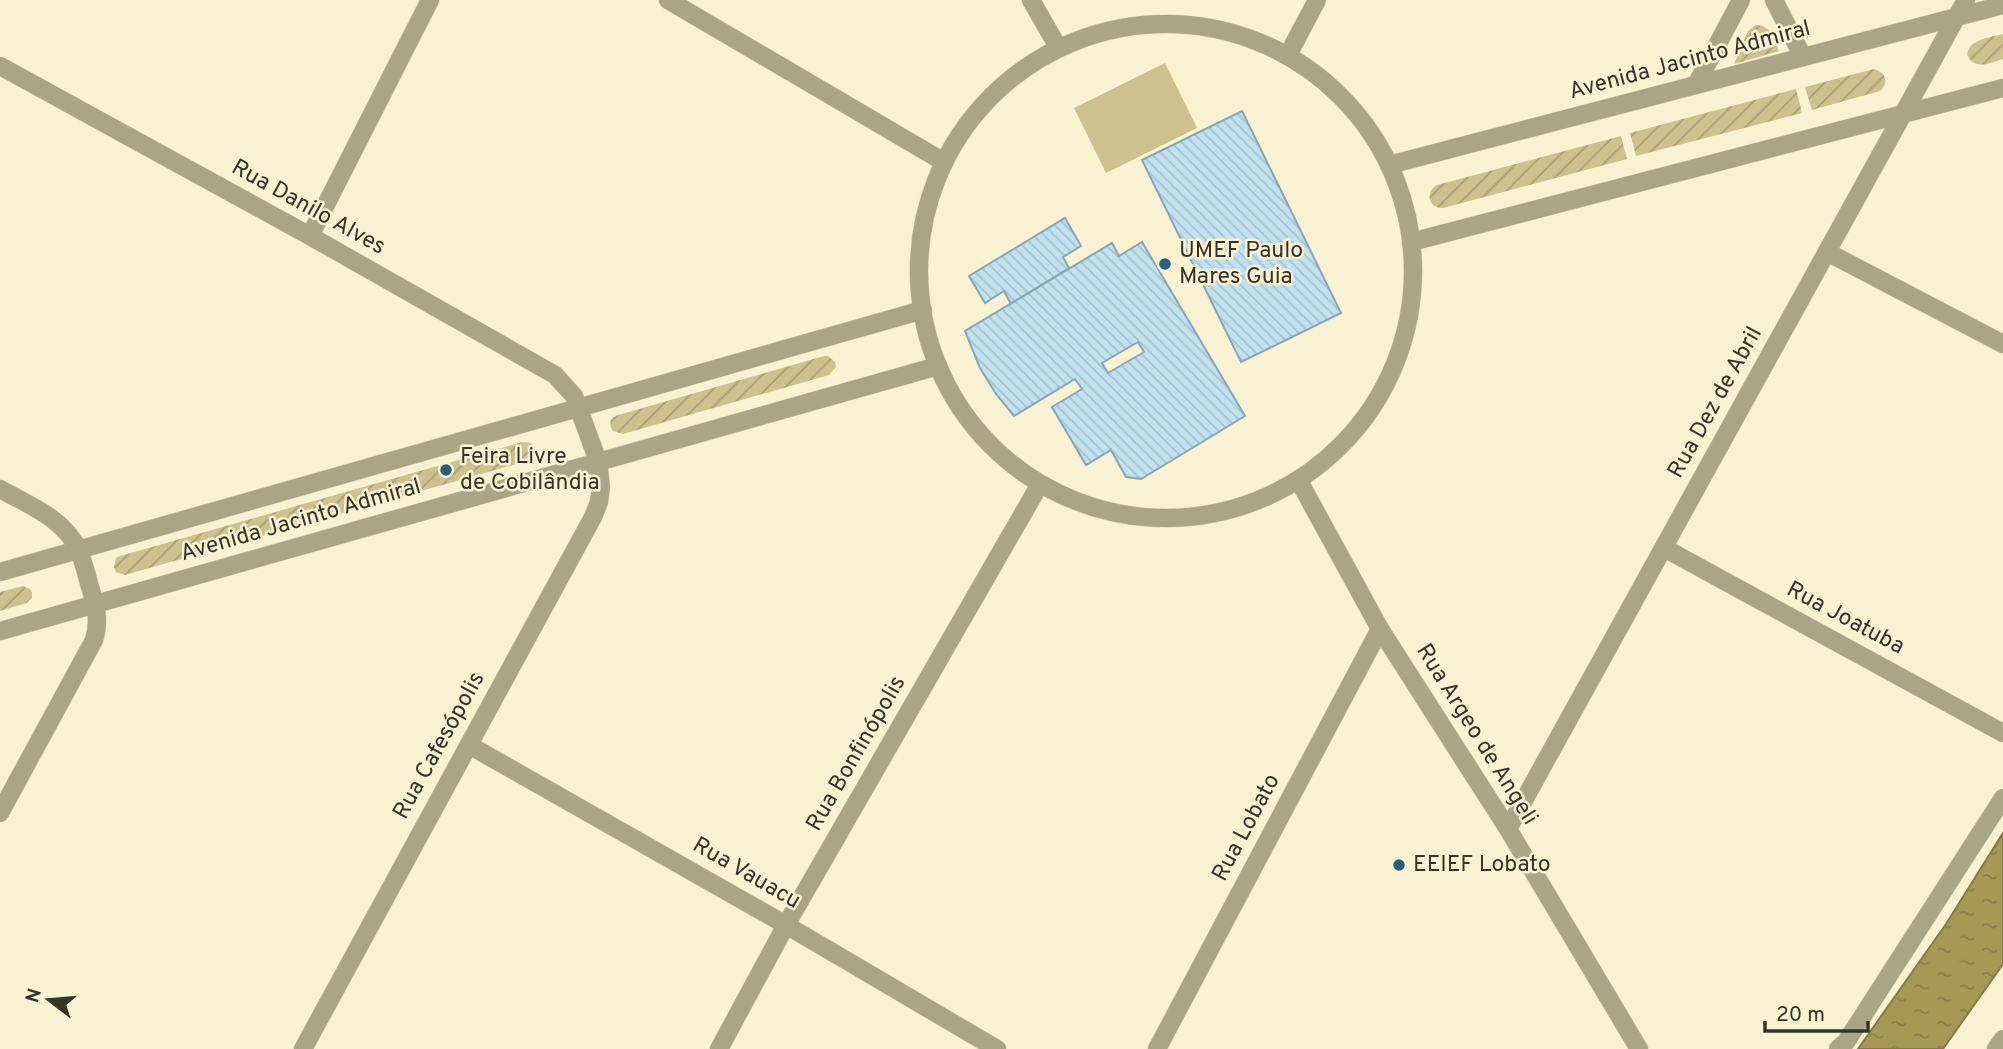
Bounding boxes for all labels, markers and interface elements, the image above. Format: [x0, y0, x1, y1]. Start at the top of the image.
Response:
street label: Avenida Jacinto Admiral [1566, 15, 1814, 107]
street label: Rua Danilo Alves [226, 154, 390, 262]
place label: UMEF Paulo Mares Guia [1179, 237, 1303, 292]
marker: UMEF Paulo Mares Guia [1157, 256, 1173, 272]
street label: Rua Dez de Abril [1662, 322, 1770, 484]
place label: Feira Livre de Cobilândia [460, 443, 600, 498]
marker: Feira Livre de Cobilândia [438, 462, 454, 478]
street label: Avenida Jacinto Admiral [177, 473, 425, 569]
street label: Rua Joatuba [1781, 576, 1909, 662]
street label: Rua Argeo de Angeli [1409, 639, 1543, 831]
street label: Rua Cafesópolis [388, 667, 492, 825]
street label: Rua Bonfinópolis [801, 671, 913, 837]
street label: Rua Lobato [1207, 769, 1287, 887]
street label: Rua Vauacu [687, 831, 805, 917]
place label: EEIEF Lobato [1413, 851, 1551, 880]
marker: EEIEF Lobato [1391, 857, 1407, 873]
north arrow [14, 965, 84, 1035]
text: N [21, 986, 48, 1006]
scale bar [1765, 990, 1868, 1034]
text: 20 m [1776, 1002, 1825, 1029]

